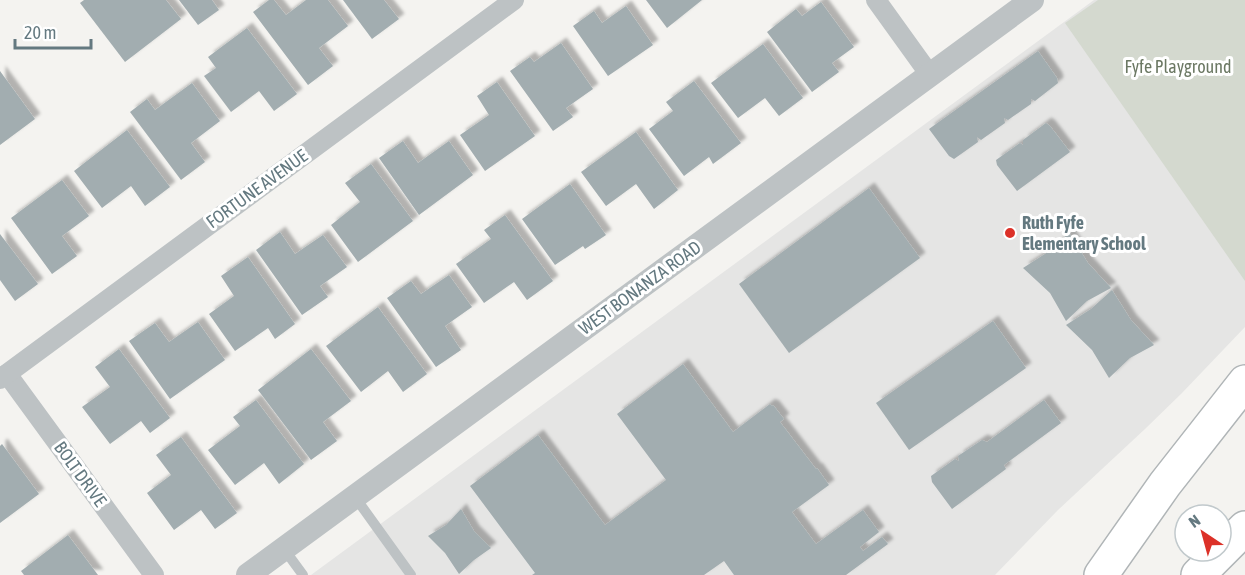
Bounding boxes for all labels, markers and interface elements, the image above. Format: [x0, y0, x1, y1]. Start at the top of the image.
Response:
scale bar [15, 12, 92, 50]
text: 20 m [24, 22, 56, 43]
park label: Fyfe Playground [1124, 56, 1232, 77]
street label: FORTUNE AVENUE [202, 145, 312, 232]
place label: Ruth Fyfe Elementary School [1022, 212, 1146, 254]
marker: Ruth Fyfe Elementary School [1003, 226, 1017, 240]
street label: WEST BONANZA ROAD [575, 236, 705, 339]
street label: BOLT DRIVE [50, 437, 111, 510]
north arrow [1173, 503, 1233, 563]
text: N [1185, 511, 1203, 531]

